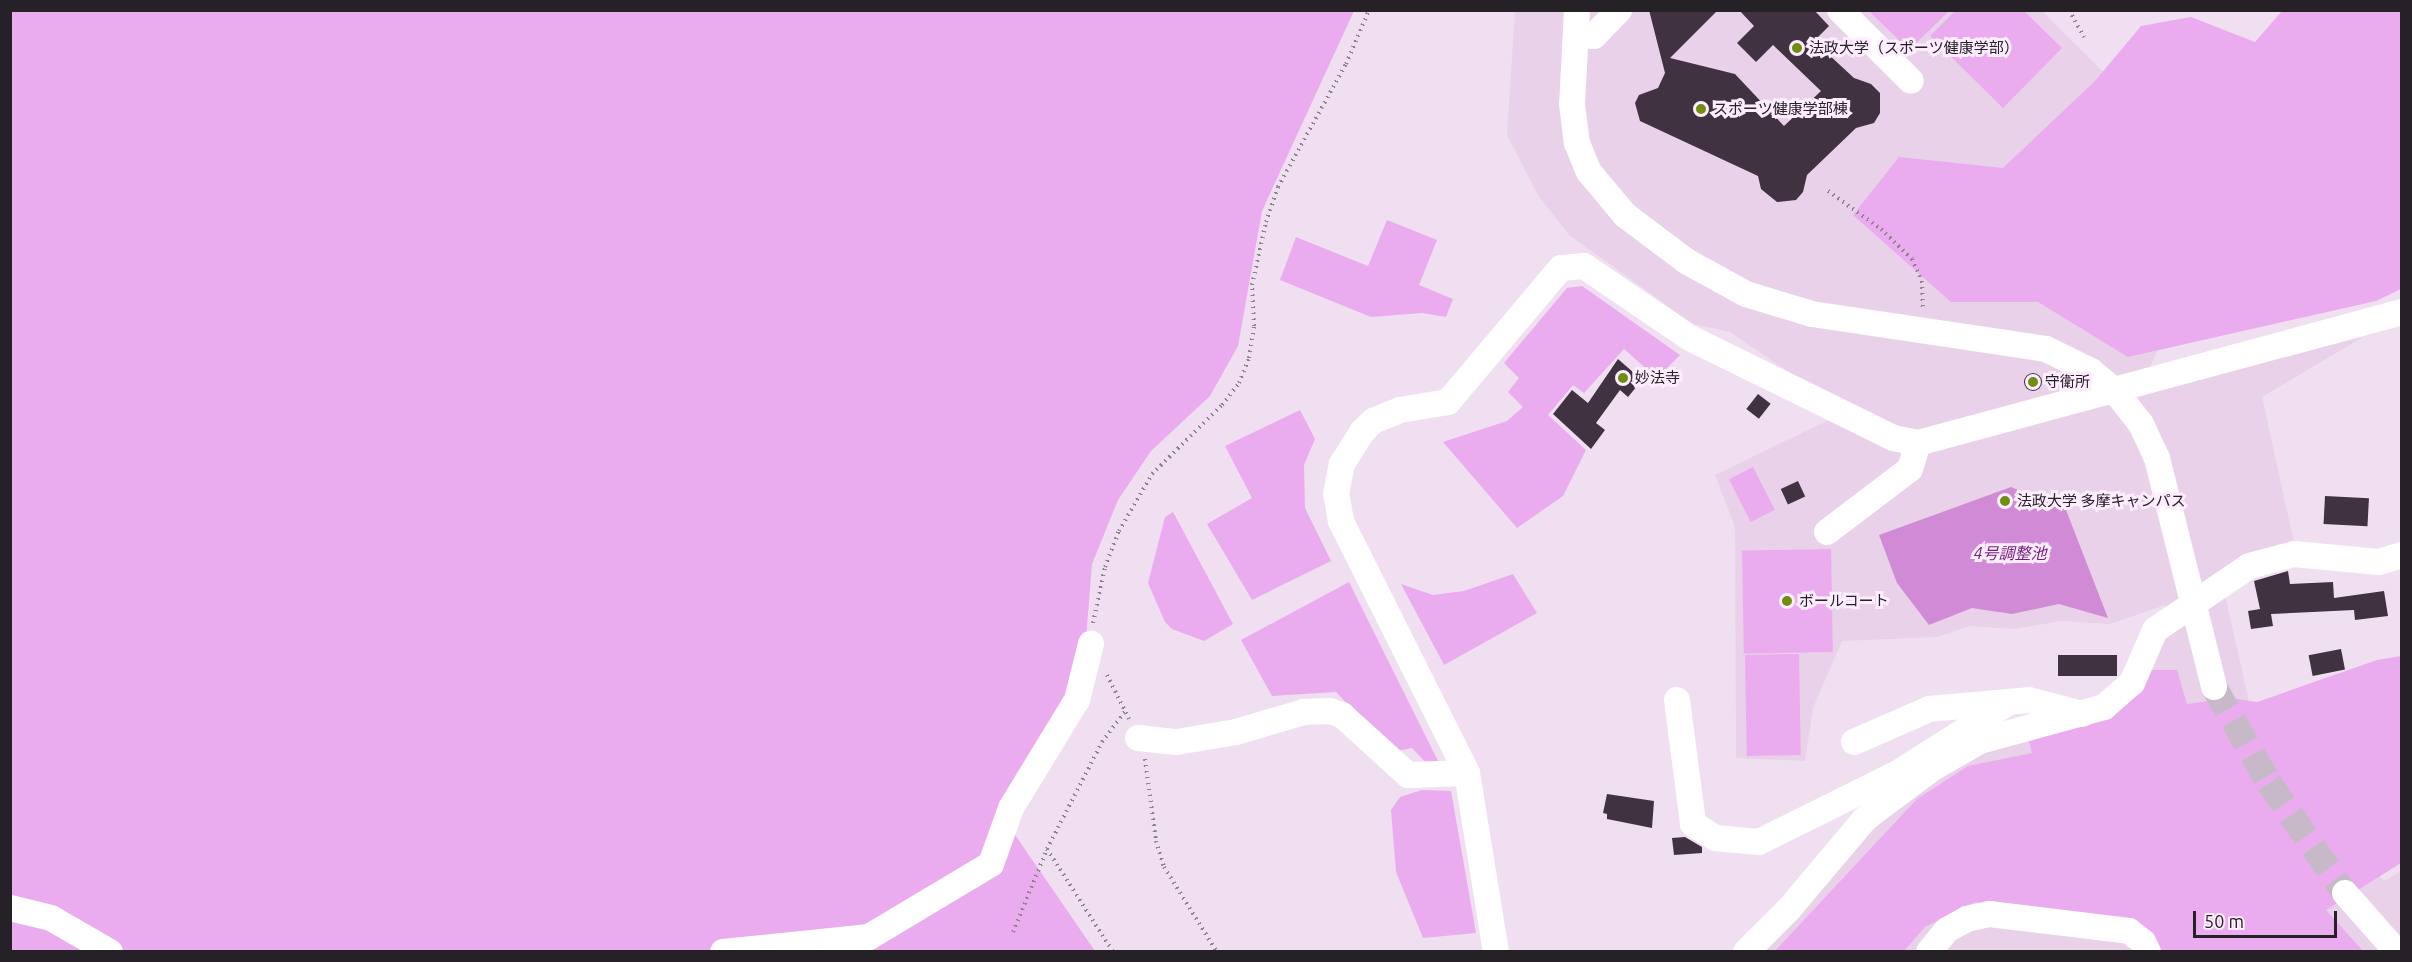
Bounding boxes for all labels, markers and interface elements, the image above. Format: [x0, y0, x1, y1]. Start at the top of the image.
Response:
place label: 法政大学（スポーツ健康学部） [1809, 39, 2019, 57]
marker: 法政大学（スポーツ健康学部） [1790, 41, 1804, 55]
place label: スポーツ健康学部棟 [1713, 100, 1848, 118]
marker: スポーツ健康学部棟 [1694, 102, 1708, 116]
place label: 妙法寺 [1635, 369, 1680, 387]
marker: 妙法寺 [1616, 371, 1630, 385]
place label: 守衛所 [2045, 373, 2090, 391]
marker: 守衛所 [2026, 375, 2040, 389]
place label: 法政大学 多摩キャンパス [2017, 492, 2185, 510]
marker: 法政大学 多摩キャンパス [1998, 494, 2012, 508]
water label: 4号調整池 [1973, 543, 2047, 563]
place label: ボールコート [1799, 592, 1889, 610]
marker: ボールコート [1780, 594, 1794, 608]
scale bar [2196, 899, 2340, 937]
text: 50 m [2204, 911, 2244, 931]

